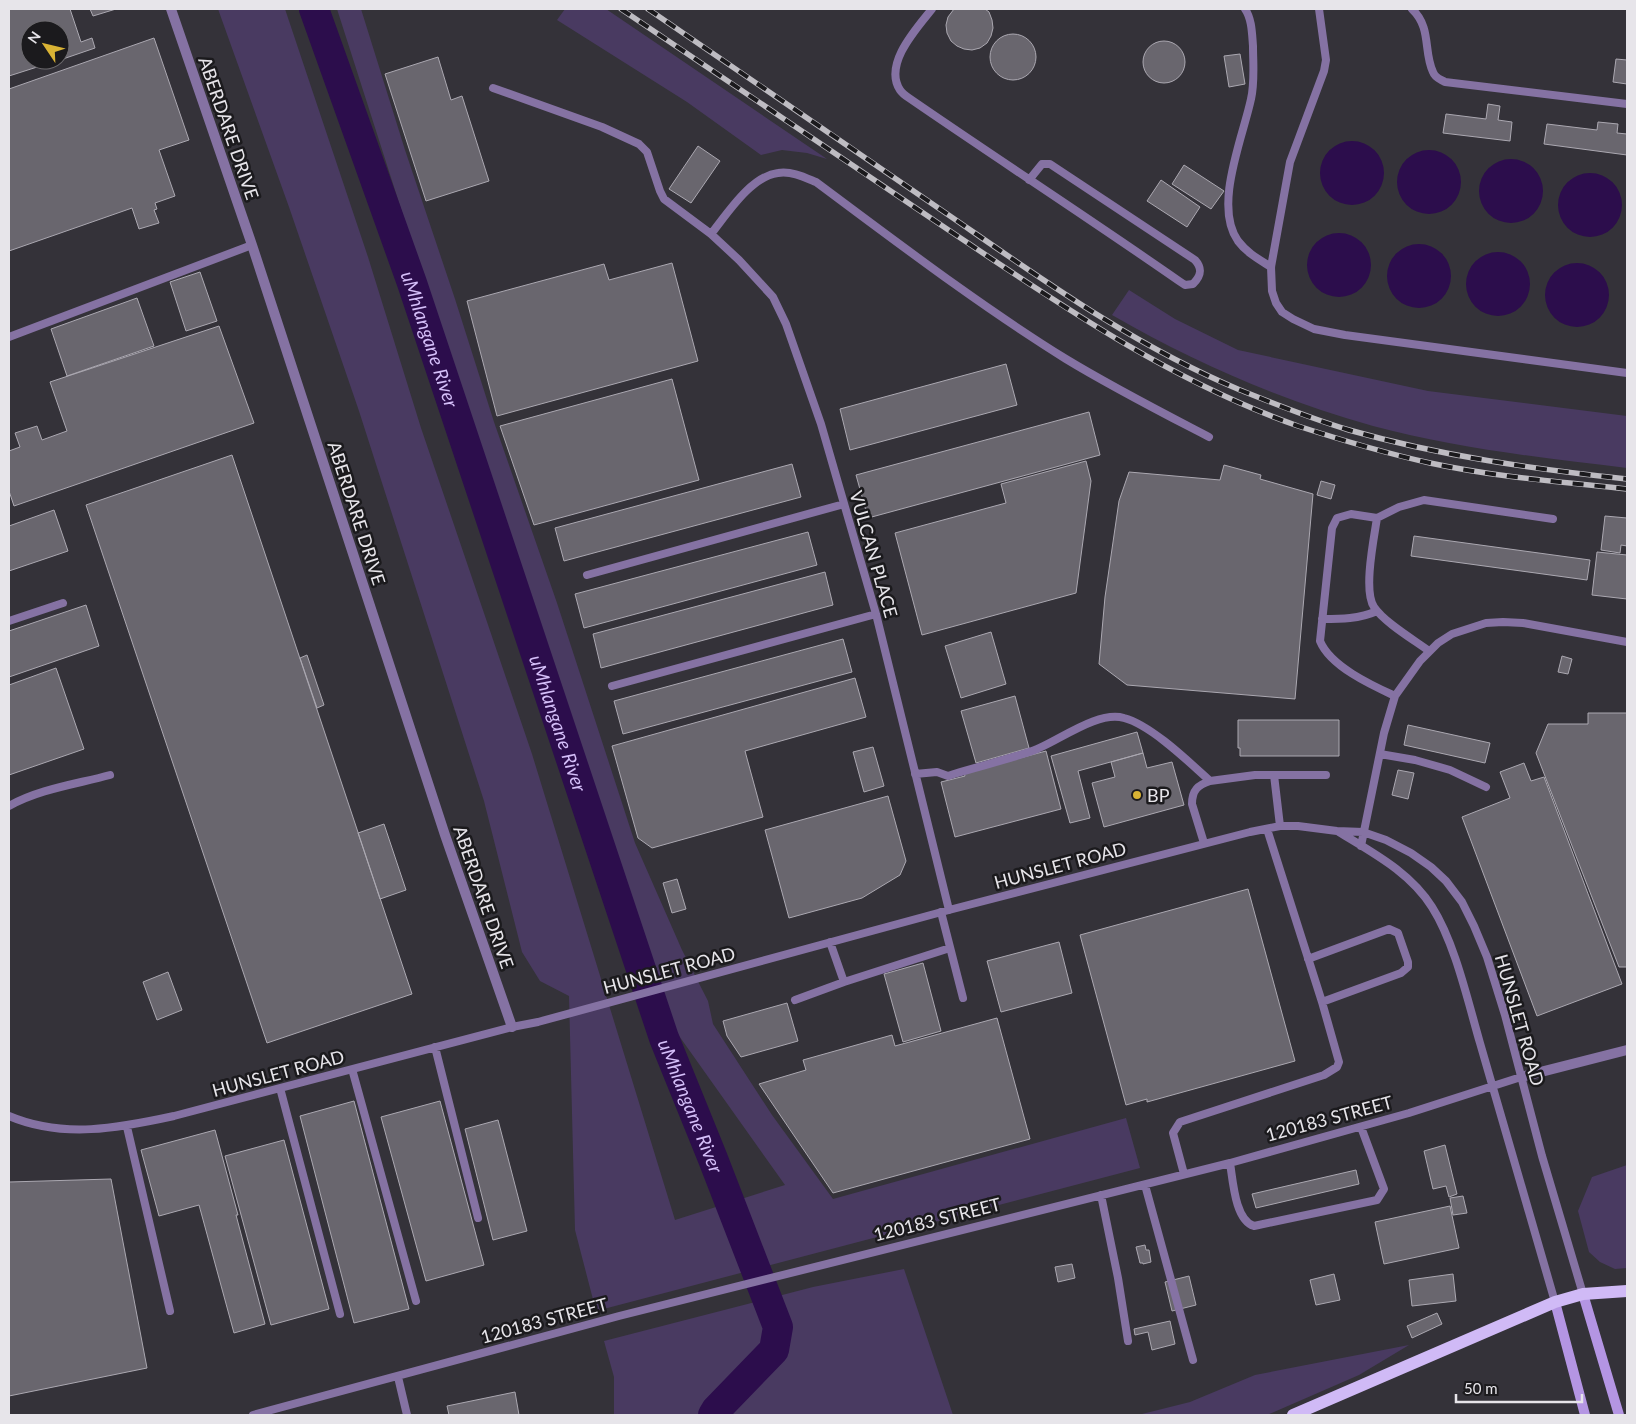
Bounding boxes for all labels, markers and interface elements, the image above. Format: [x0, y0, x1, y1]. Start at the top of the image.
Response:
north arrow [20, 20, 70, 70]
text: N [24, 28, 44, 47]
street label: ABERDARE DRIVE [194, 54, 264, 202]
water label: uMhlangane River [397, 268, 464, 411]
street label: ABERDARE DRIVE [323, 438, 391, 588]
street label: VULCAN PLACE [845, 488, 903, 620]
water label: uMhlangane River [525, 652, 593, 795]
place label: BP [1147, 784, 1170, 806]
marker: BP [1131, 789, 1143, 801]
street label: ABERDARE DRIVE [449, 823, 519, 971]
street label: HUNSLET ROAD [992, 837, 1128, 893]
street label: HUNSLET ROAD [601, 942, 737, 998]
street label: HUNSLET ROAD [1491, 952, 1549, 1088]
water label: uMhlangane River [654, 1035, 729, 1176]
street label: HUNSLET ROAD [210, 1045, 346, 1101]
street label: 120183 STREET [1263, 1090, 1395, 1145]
street label: 120183 STREET [871, 1192, 1003, 1245]
street label: 120183 STREET [478, 1292, 610, 1347]
scale bar [1456, 1372, 1582, 1404]
text: 50 m [1464, 1379, 1498, 1397]

